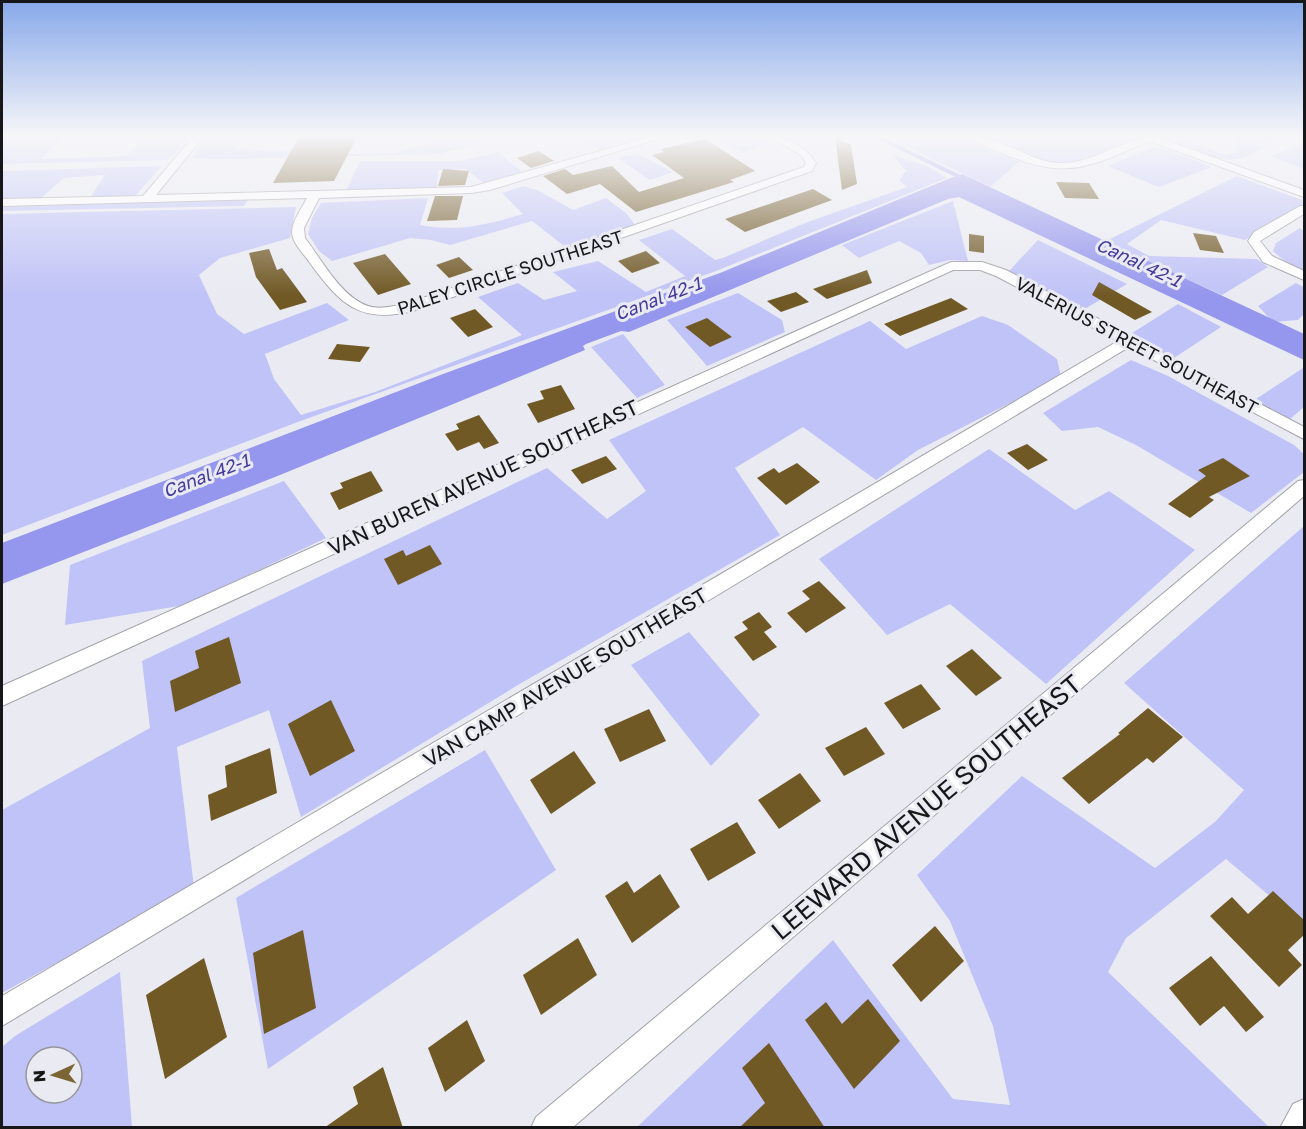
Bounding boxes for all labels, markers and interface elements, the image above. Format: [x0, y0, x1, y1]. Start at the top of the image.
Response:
street label: PALEY CIRCLE SOUTHEAST [394, 225, 626, 319]
water label: Canal 42-1 [1093, 233, 1185, 291]
water label: Canal 42-1 [612, 271, 705, 325]
street label: VALERIUS STREET SOUTHEAST [1012, 272, 1262, 418]
street label: VAN BUREN AVENUE SOUTHEAST [324, 393, 642, 561]
water label: Canal 42-1 [160, 448, 253, 502]
street label: VAN CAMP AVENUE SOUTHEAST [418, 582, 712, 772]
street label: LEEWARD AVENUE SOUTHEAST [765, 668, 1087, 946]
north arrow [24, 1045, 84, 1105]
text: N [29, 1069, 49, 1083]

